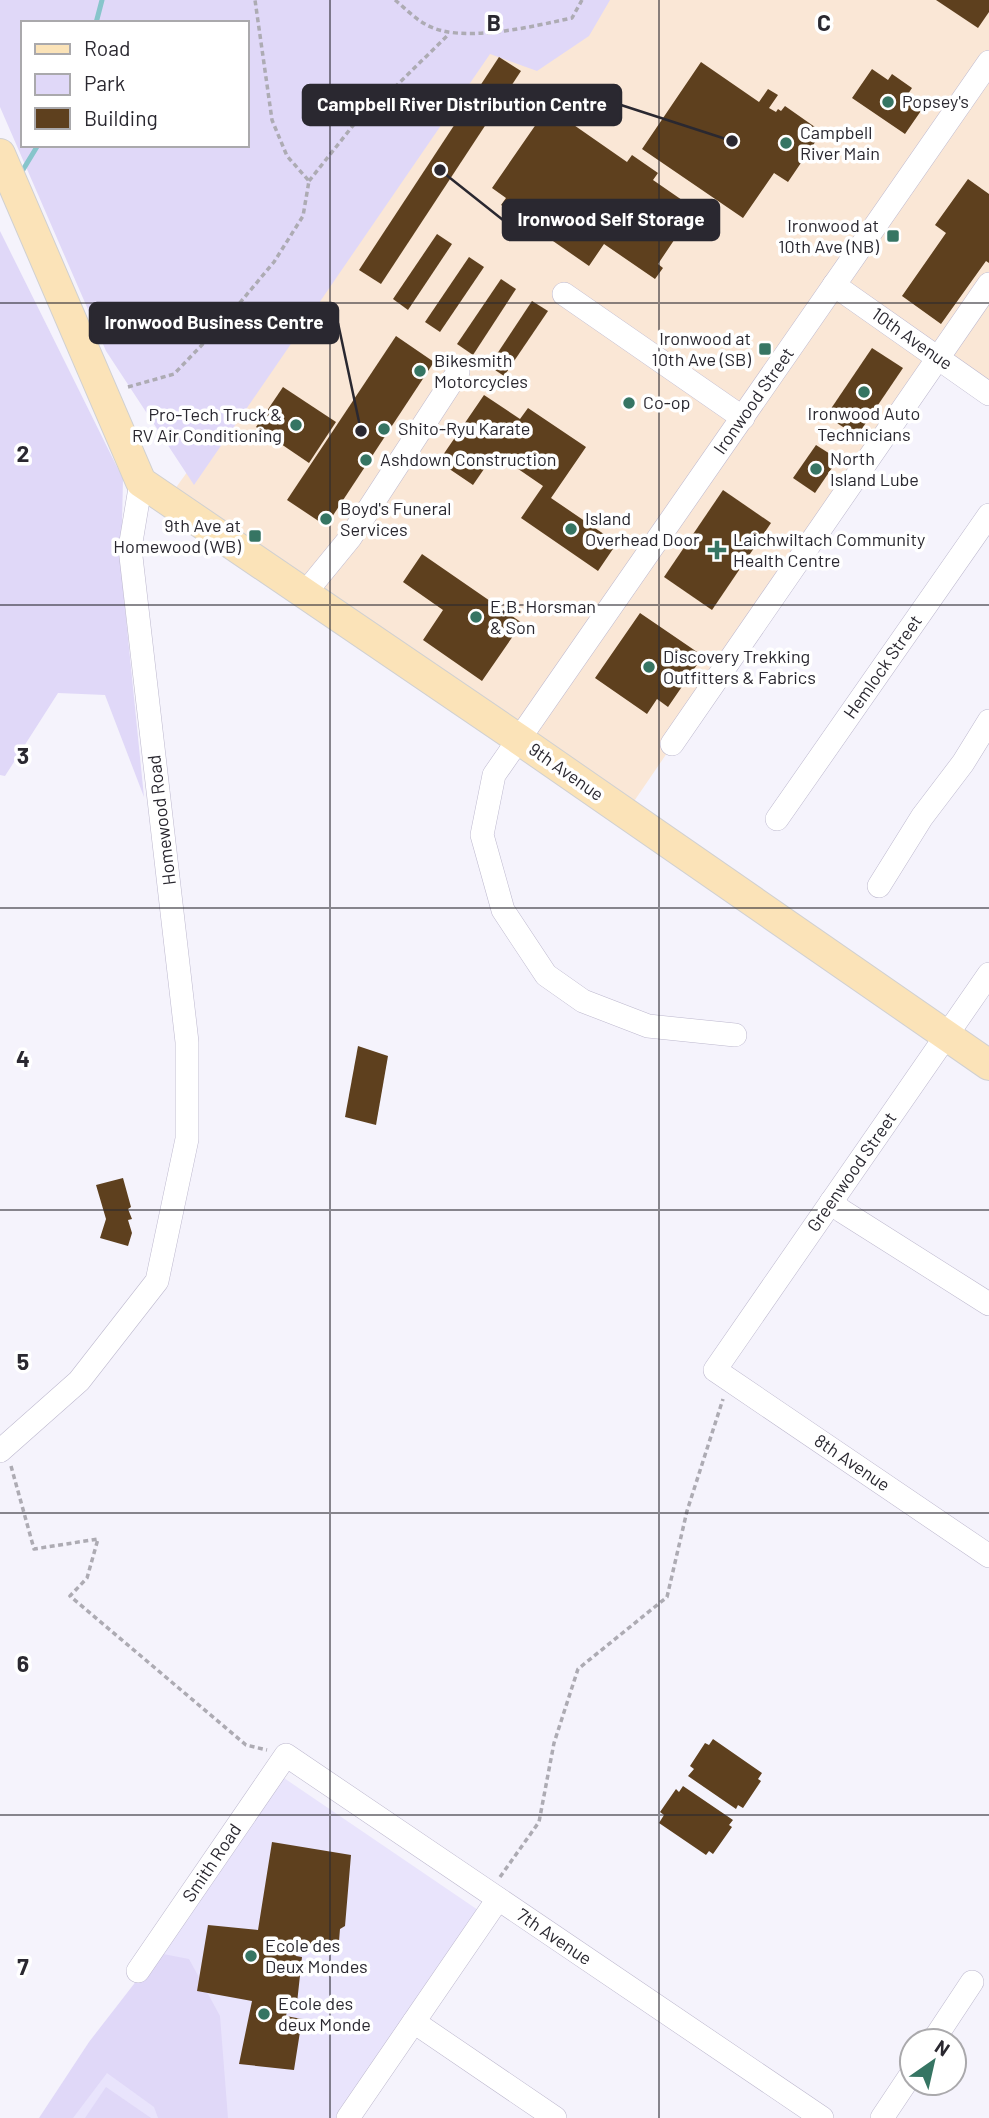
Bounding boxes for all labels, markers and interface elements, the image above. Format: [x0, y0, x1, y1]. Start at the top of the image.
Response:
text: B [487, 8, 501, 36]
text: C [817, 8, 831, 36]
legend [21, 21, 248, 147]
text: Road [84, 35, 130, 60]
text: Park [84, 70, 125, 95]
callout: Campbell River Distribution Centre [303, 85, 621, 125]
place label: Popsey's [902, 90, 969, 112]
text: Campbell River Distribution Centre [317, 92, 607, 115]
marker: Popsey's [880, 94, 896, 110]
text: Building [84, 105, 158, 130]
place label: Campbell River Main [800, 121, 880, 164]
marker: Campbell River Main [778, 135, 794, 151]
callout: Ironwood Self Storage [503, 200, 719, 240]
text: Ironwood Self Storage [517, 207, 705, 230]
place label: Ironwood at 10th Ave (NB) [778, 214, 879, 257]
marker: Ironwood at 10th Ave (NB) [885, 228, 901, 244]
street label: 10th Avenue [868, 302, 957, 374]
callout: Ironwood Business Centre [90, 303, 338, 343]
text: Ironwood Business Centre [104, 310, 324, 333]
place label: Ironwood at 10th Ave (SB) [652, 327, 751, 370]
marker: Ironwood at 10th Ave (SB) [757, 341, 773, 357]
street label: Ironwood Street [708, 343, 798, 458]
place label: Bikesmith Motorcycles [434, 349, 528, 392]
marker: Bikesmith Motorcycles [412, 363, 428, 379]
marker: Ironwood Auto Technicians [856, 384, 872, 400]
place label: Co-op [643, 391, 691, 413]
marker: Co-op [621, 395, 637, 411]
place label: Ironwood Auto Technicians [808, 402, 920, 445]
place label: Pro-Tech Truck & RV Air Conditioning [132, 403, 282, 446]
marker: Pro-Tech Truck & RV Air Conditioning [288, 417, 304, 433]
place label: Shito-Ryu Karate [398, 417, 530, 439]
marker: Shito-Ryu Karate [376, 421, 392, 437]
text: 2 [17, 439, 29, 467]
place label: North Island Lube [830, 447, 919, 490]
place label: Ashdown Construction [380, 448, 557, 470]
marker: Ashdown Construction [358, 452, 374, 468]
marker: North Island Lube [808, 461, 824, 477]
place label: Boyd's Funeral Services [340, 497, 451, 540]
place label: Island Overhead Door [585, 507, 700, 550]
marker: Boyd's Funeral Services [318, 511, 334, 527]
place label: 9th Ave at Homewood (WB) [113, 514, 241, 557]
marker: Island Overhead Door [563, 521, 579, 537]
marker: 9th Ave at Homewood (WB) [247, 528, 263, 544]
place label: Laichwiltach Community Health Centre [733, 528, 925, 571]
marker: Laichwiltach Community Health Centre [707, 540, 727, 560]
place label: E.B. Horsman & Son [490, 595, 596, 638]
marker: E.B. Horsman & Son [468, 609, 484, 625]
street label: Hemlock Street [838, 610, 926, 722]
place label: Discovery Trekking Outfitters & Fabrics [663, 645, 816, 688]
marker: Discovery Trekking Outfitters & Fabrics [641, 659, 657, 675]
street label: 9th Avenue [525, 737, 608, 805]
text: 3 [17, 741, 29, 769]
street label: Homewood Road [142, 754, 180, 887]
text: 4 [16, 1044, 30, 1072]
street label: Greenwood Street [802, 1107, 901, 1236]
text: 5 [17, 1347, 29, 1375]
street label: 8th Avenue [811, 1429, 895, 1495]
text: 6 [17, 1649, 29, 1677]
street label: Smith Road [177, 1819, 245, 1906]
street label: 7th Avenue [513, 1903, 596, 1969]
place label: Ecole des Deux Mondes [265, 1934, 368, 1977]
marker: Ecole des Deux Mondes [243, 1948, 259, 1964]
text: 7 [17, 1952, 29, 1980]
place label: Ecole des deux Monde [278, 1992, 371, 2035]
marker: Ecole des deux Monde [256, 2006, 272, 2022]
north arrow [898, 2027, 968, 2097]
text: N [931, 2034, 954, 2061]

